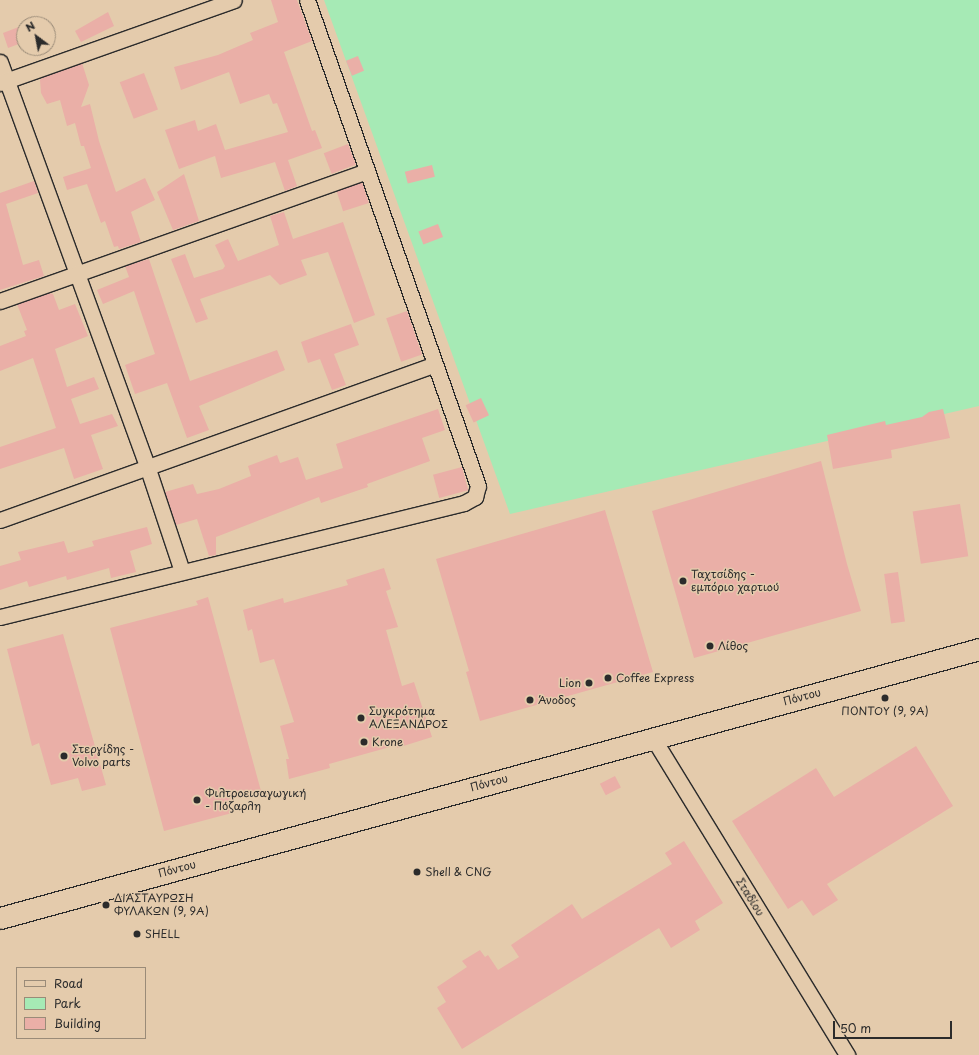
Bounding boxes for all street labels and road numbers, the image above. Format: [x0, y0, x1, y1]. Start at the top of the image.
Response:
street label: Πόντου [782, 686, 822, 708]
street label: Πόντου [469, 772, 509, 794]
street label: Πόντου [157, 858, 197, 880]
street label: Σταδίου [733, 876, 767, 918]

